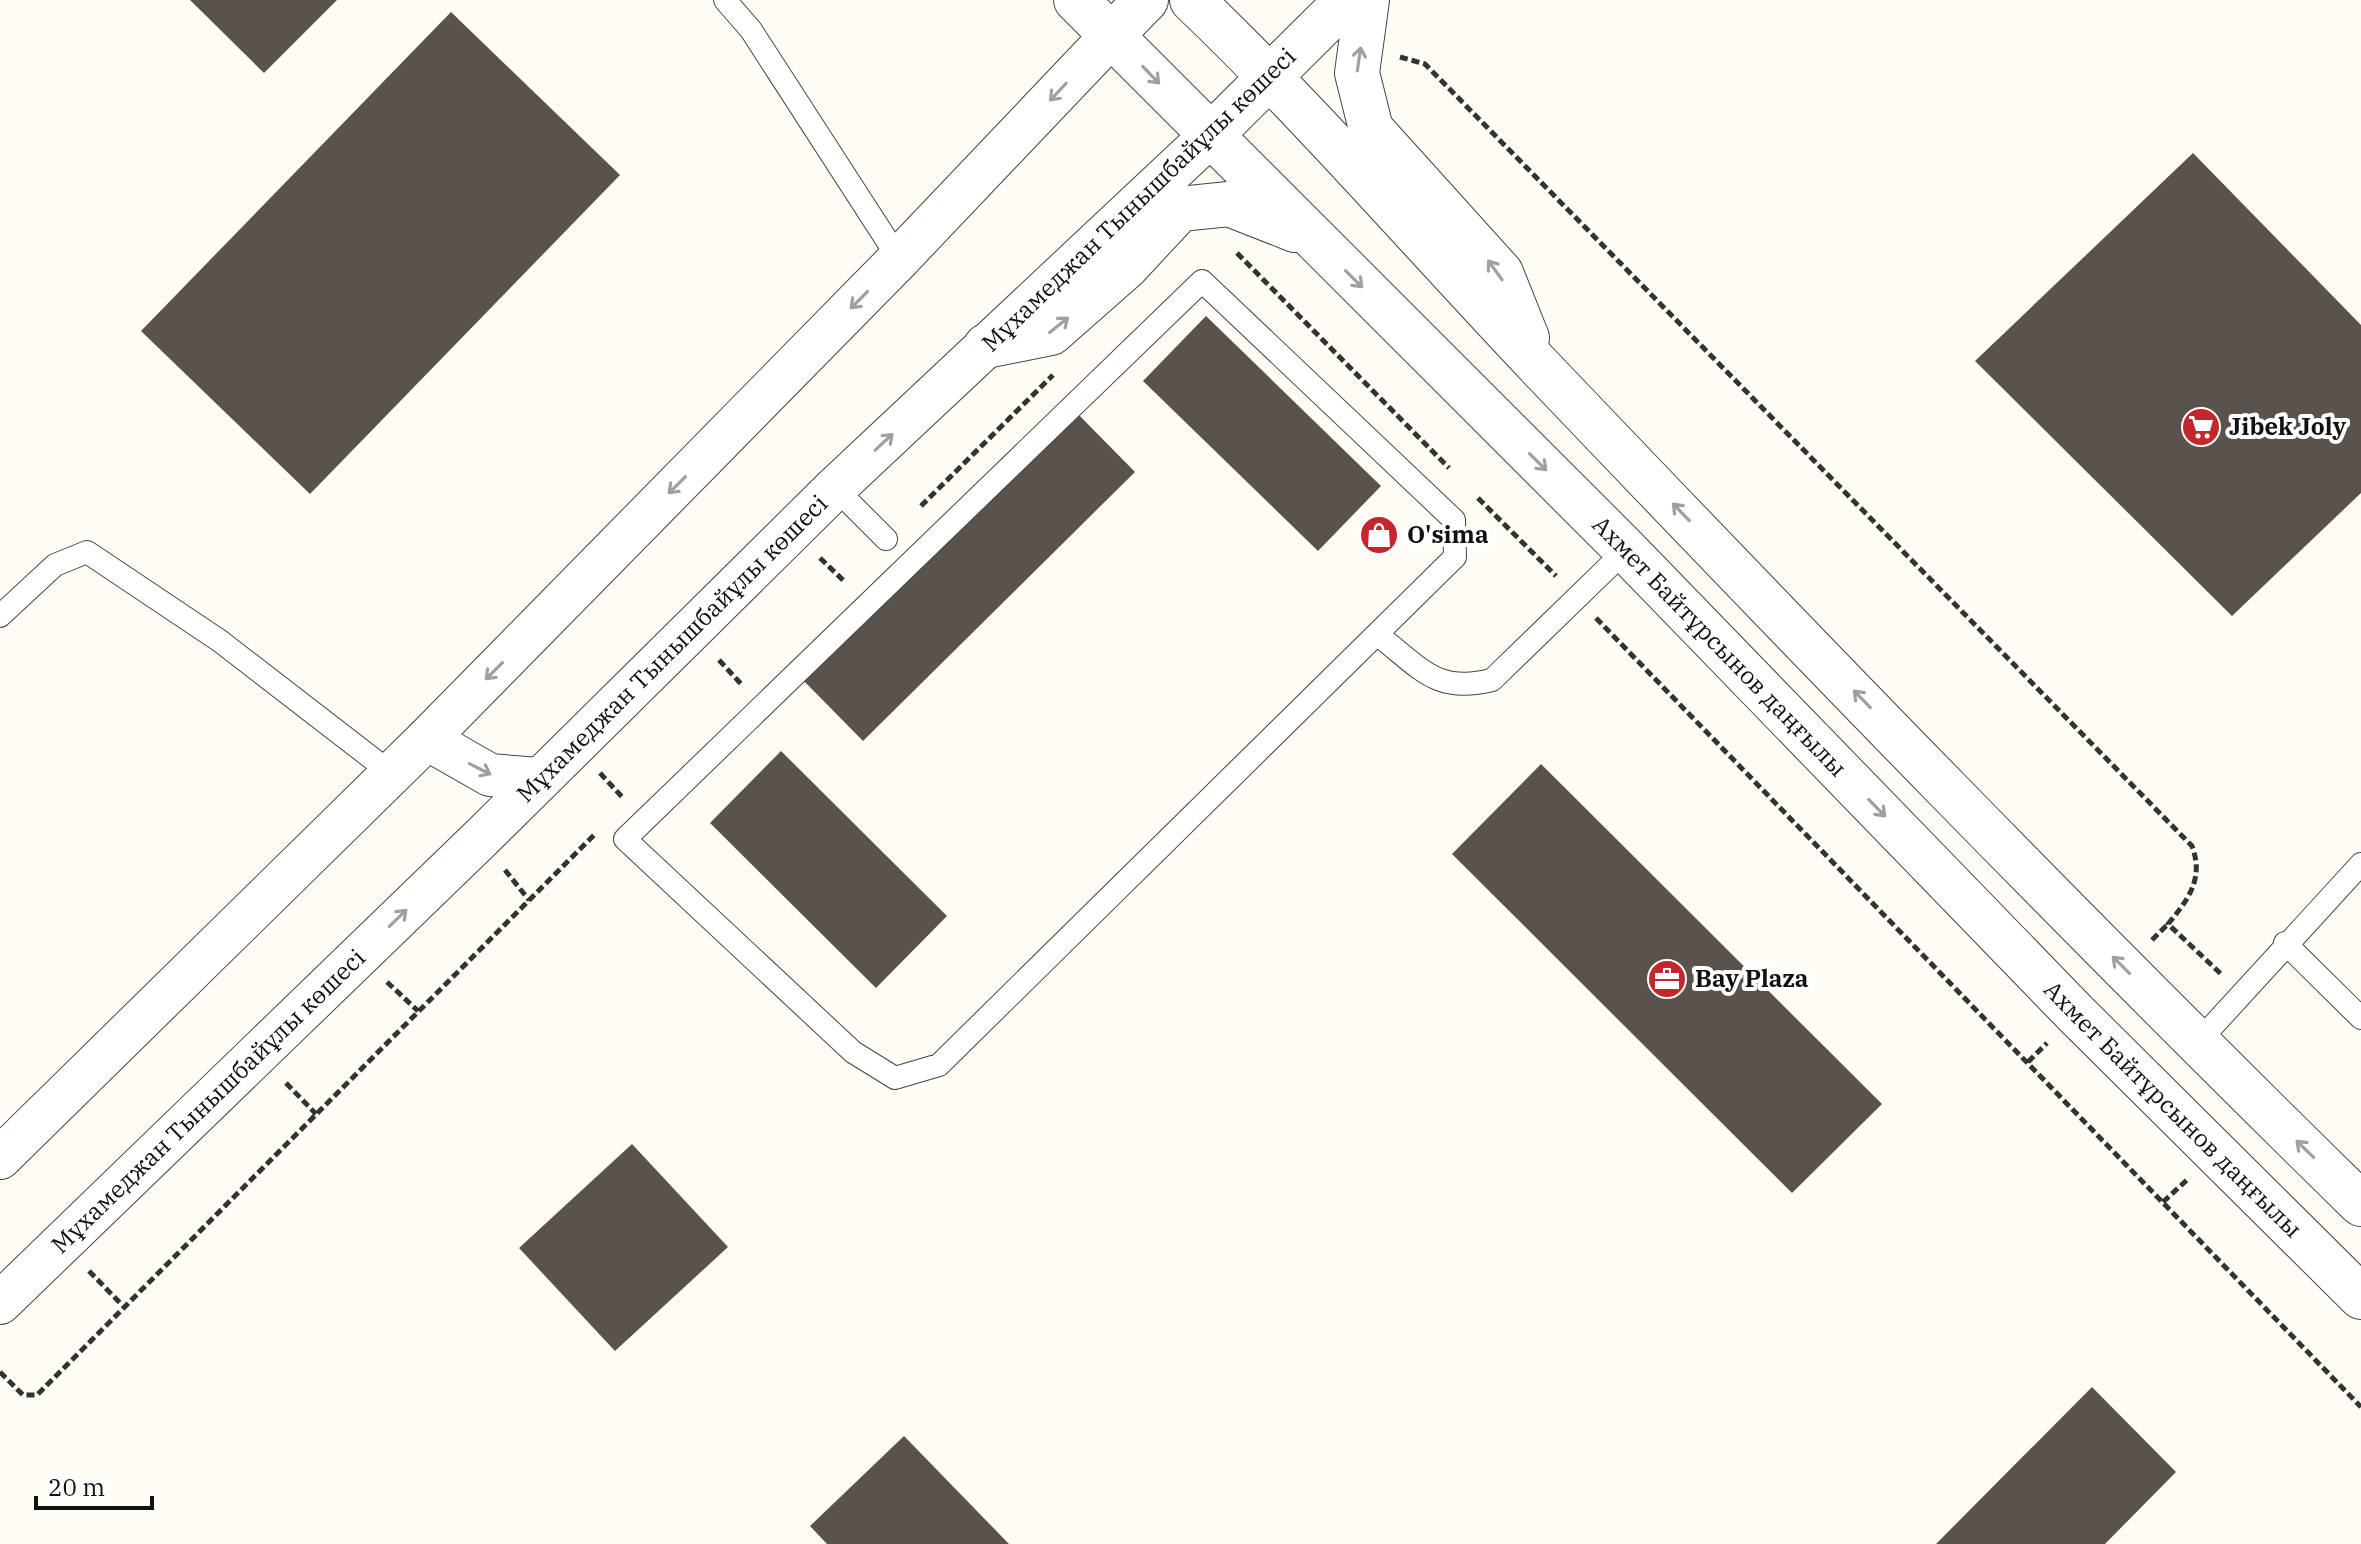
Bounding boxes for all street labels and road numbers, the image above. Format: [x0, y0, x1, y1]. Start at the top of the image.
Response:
street label: Мұхамеджан Тынышбайұлы көшесі [974, 40, 1302, 358]
street label: Мұхамеджан Тынышбайұлы көшесі [509, 487, 834, 809]
street label: Ахмет Байтұрсынов даңғылы [1586, 508, 1854, 783]
street label: Мұхамеджан Тынышбайұлы көшесі [44, 941, 372, 1260]
street label: Ахмет Байтұрсынов даңғылы [2037, 973, 2309, 1244]

